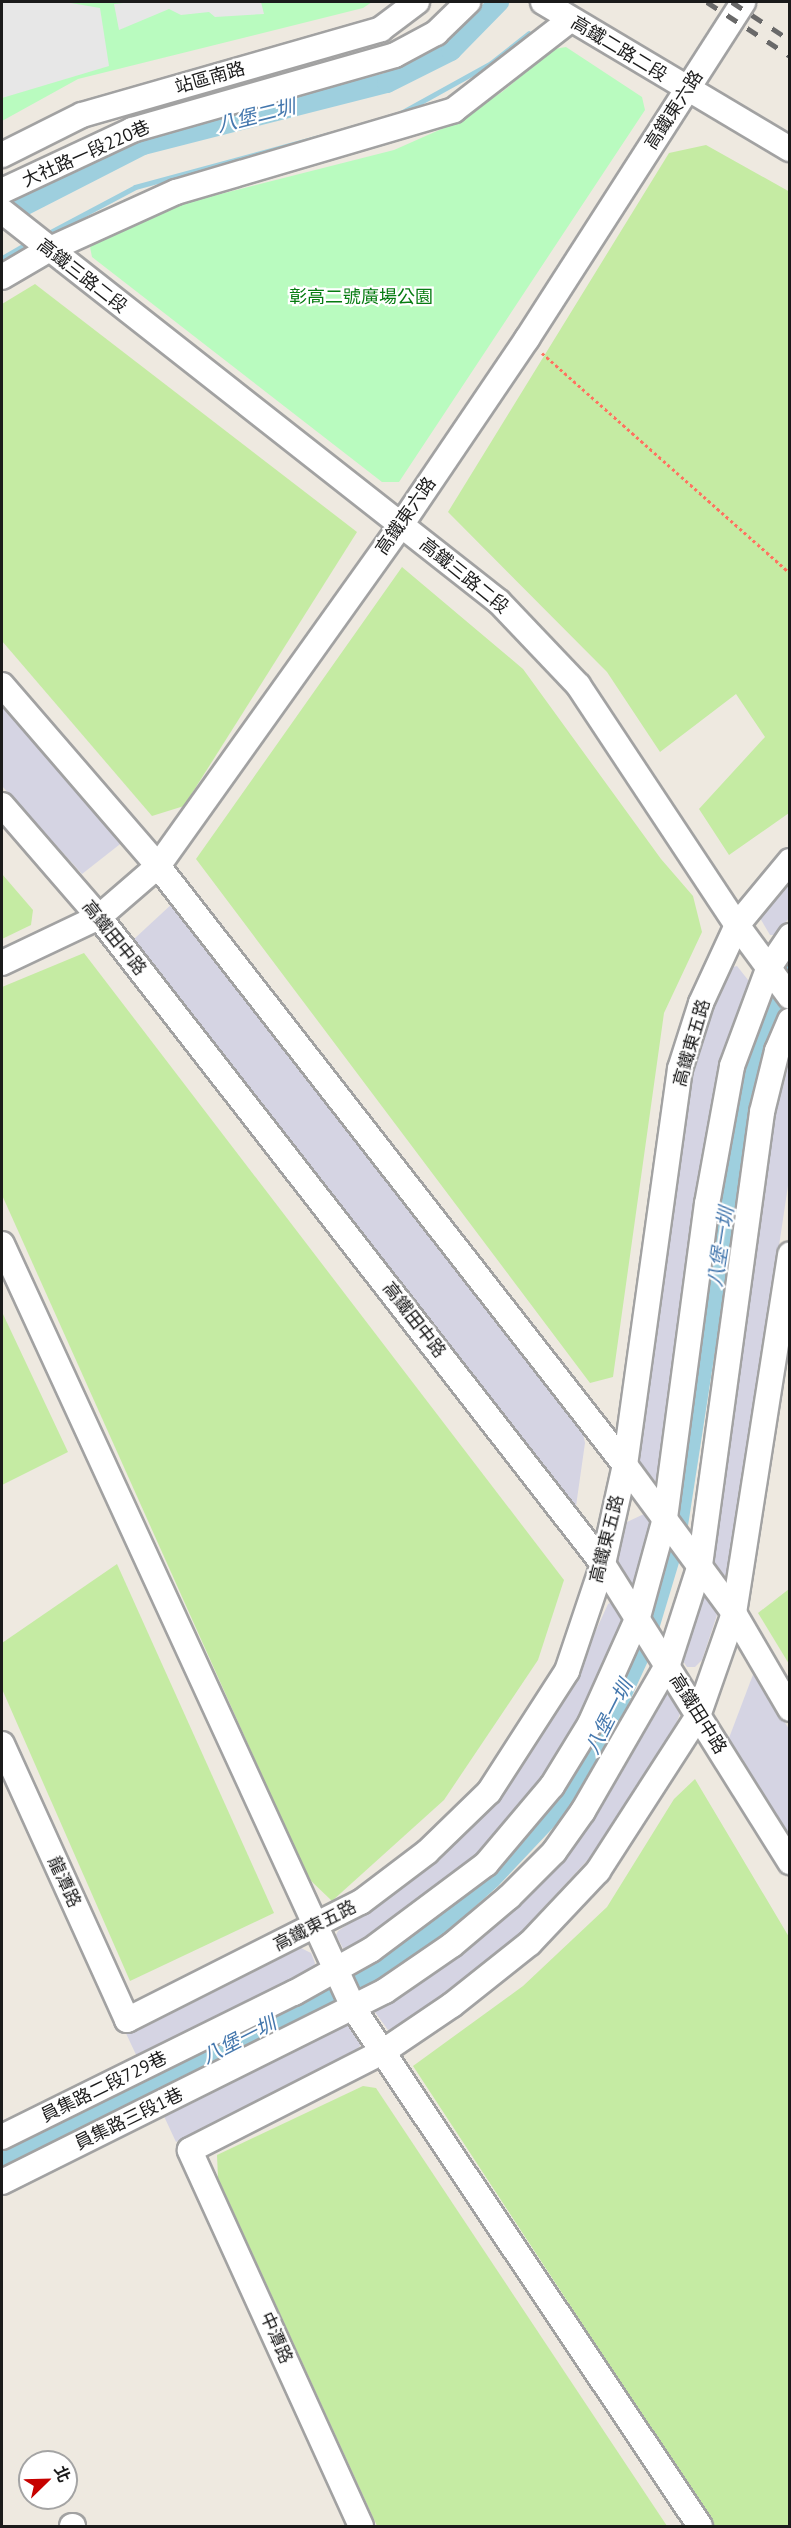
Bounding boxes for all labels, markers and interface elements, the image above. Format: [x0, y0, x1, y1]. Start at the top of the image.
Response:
street label: 高鐵二路二段 [567, 12, 671, 86]
street label: 站區南路 [172, 58, 248, 98]
street label: 高鐵東六路 [640, 66, 708, 154]
water label: 八堡二圳 [214, 95, 298, 137]
street label: 大社路一段220巷 [19, 116, 153, 192]
street label: 高鐵三路二段 [33, 234, 131, 318]
park label: 彰高二號廣場公園 [289, 286, 433, 308]
street label: 高鐵東六路 [371, 473, 441, 559]
street label: 高鐵三路二段 [415, 534, 513, 618]
street label: 高鐵田中路 [77, 896, 151, 980]
street label: 高鐵東五路 [669, 997, 715, 1089]
water label: 八堡一圳 [703, 1206, 739, 1288]
street label: 高鐵田中路 [378, 1278, 450, 1362]
street label: 高鐵東五路 [586, 1493, 628, 1585]
street label: 高鐵田中路 [665, 1670, 731, 1758]
water label: 八堡一圳 [580, 1676, 638, 1758]
street label: 龍潭路 [43, 1853, 85, 1911]
street label: 高鐵東五路 [270, 1896, 360, 1956]
water label: 八堡一圳 [198, 2011, 280, 2069]
street label: 員集路二段729巷 [38, 2047, 170, 2127]
street label: 員集路三段1巷 [71, 2083, 187, 2155]
street label: 中潭路 [255, 2309, 297, 2367]
north arrow [18, 2450, 78, 2510]
text: 北 [50, 2462, 75, 2485]

